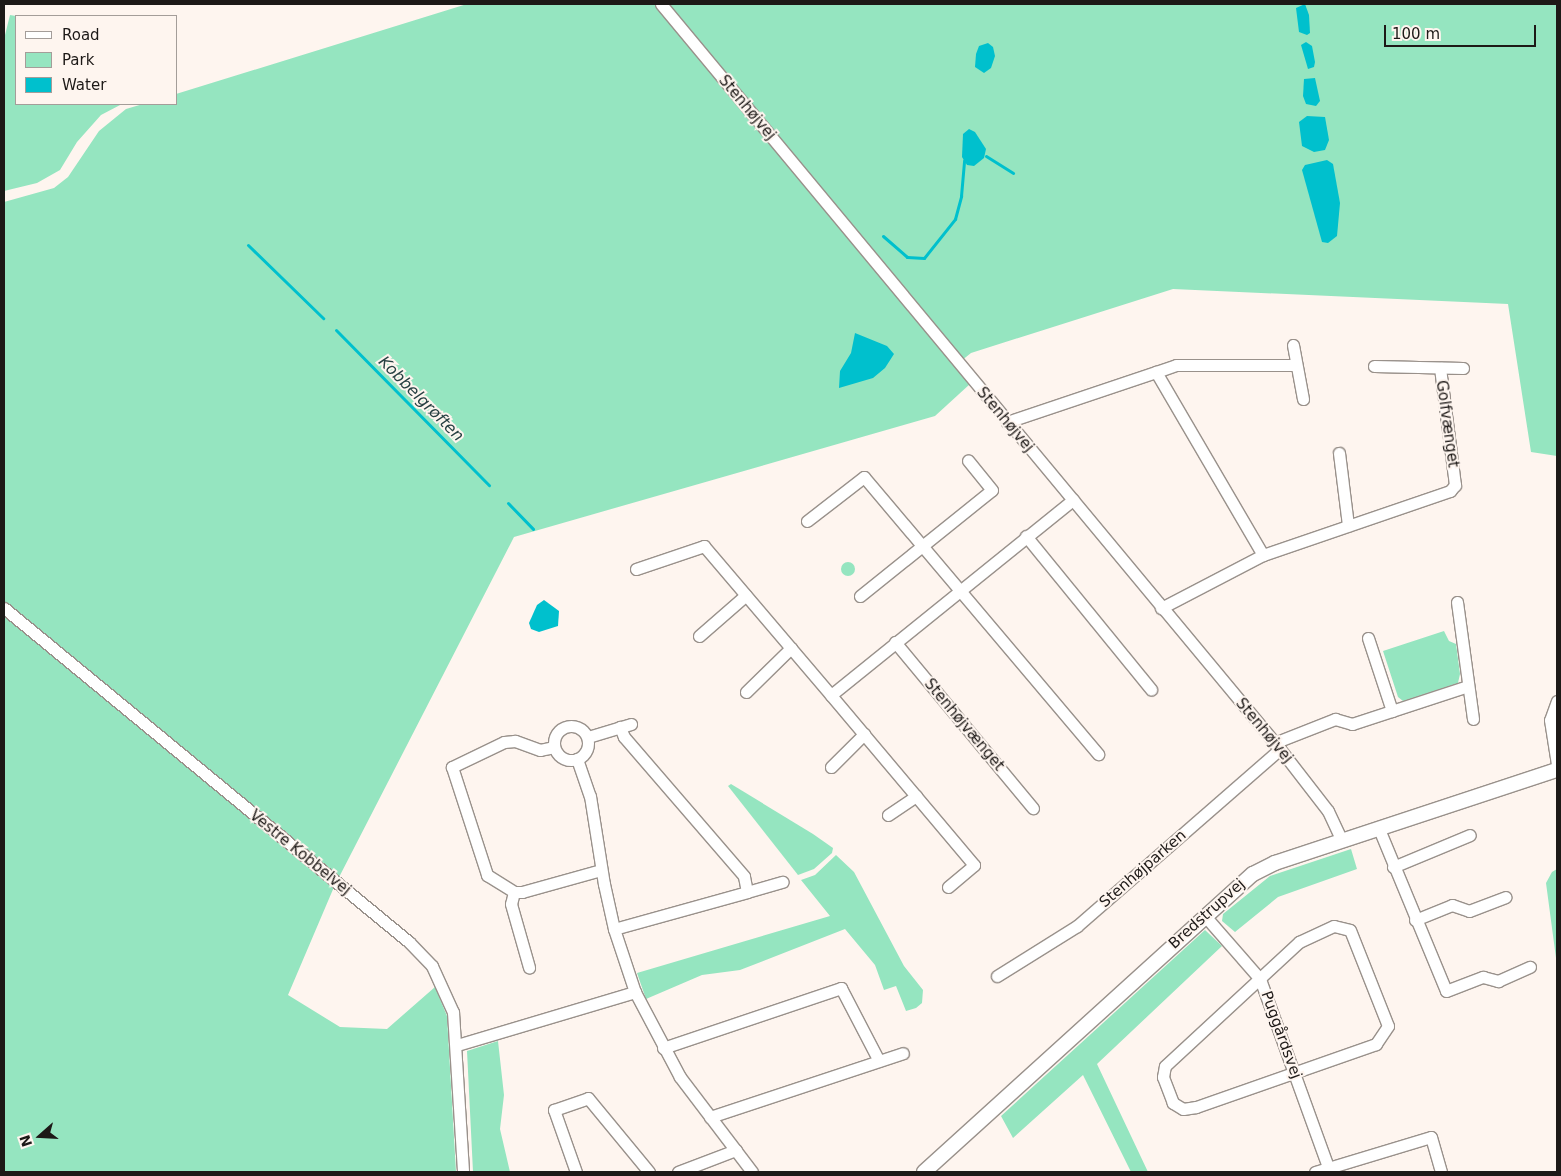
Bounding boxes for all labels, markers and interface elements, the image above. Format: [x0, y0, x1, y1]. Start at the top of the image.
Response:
legend [15, 15, 178, 105]
scale bar [1386, 15, 1538, 47]
text: 100 m [1392, 25, 1440, 43]
text: Road [62, 26, 100, 44]
text: Park [62, 51, 94, 69]
street label: Stenhøjvej [715, 72, 779, 144]
text: Water [62, 76, 106, 94]
water label: Kobbelgrøften [374, 352, 468, 446]
street label: Golfvænget [1432, 379, 1462, 469]
street label: Stenhøjvej [973, 384, 1037, 456]
street label: Stenhøjvænget [920, 675, 1008, 775]
street label: Stenhøjvej [1232, 695, 1296, 767]
street label: Vestre Kobbelvej [246, 807, 354, 899]
street label: Stenhøjparken [1096, 827, 1190, 911]
street label: Bredstrupvej [1165, 875, 1249, 953]
street label: Puggårdsvej [1257, 989, 1305, 1081]
north arrow [15, 1111, 65, 1161]
text: N [16, 1133, 35, 1149]

